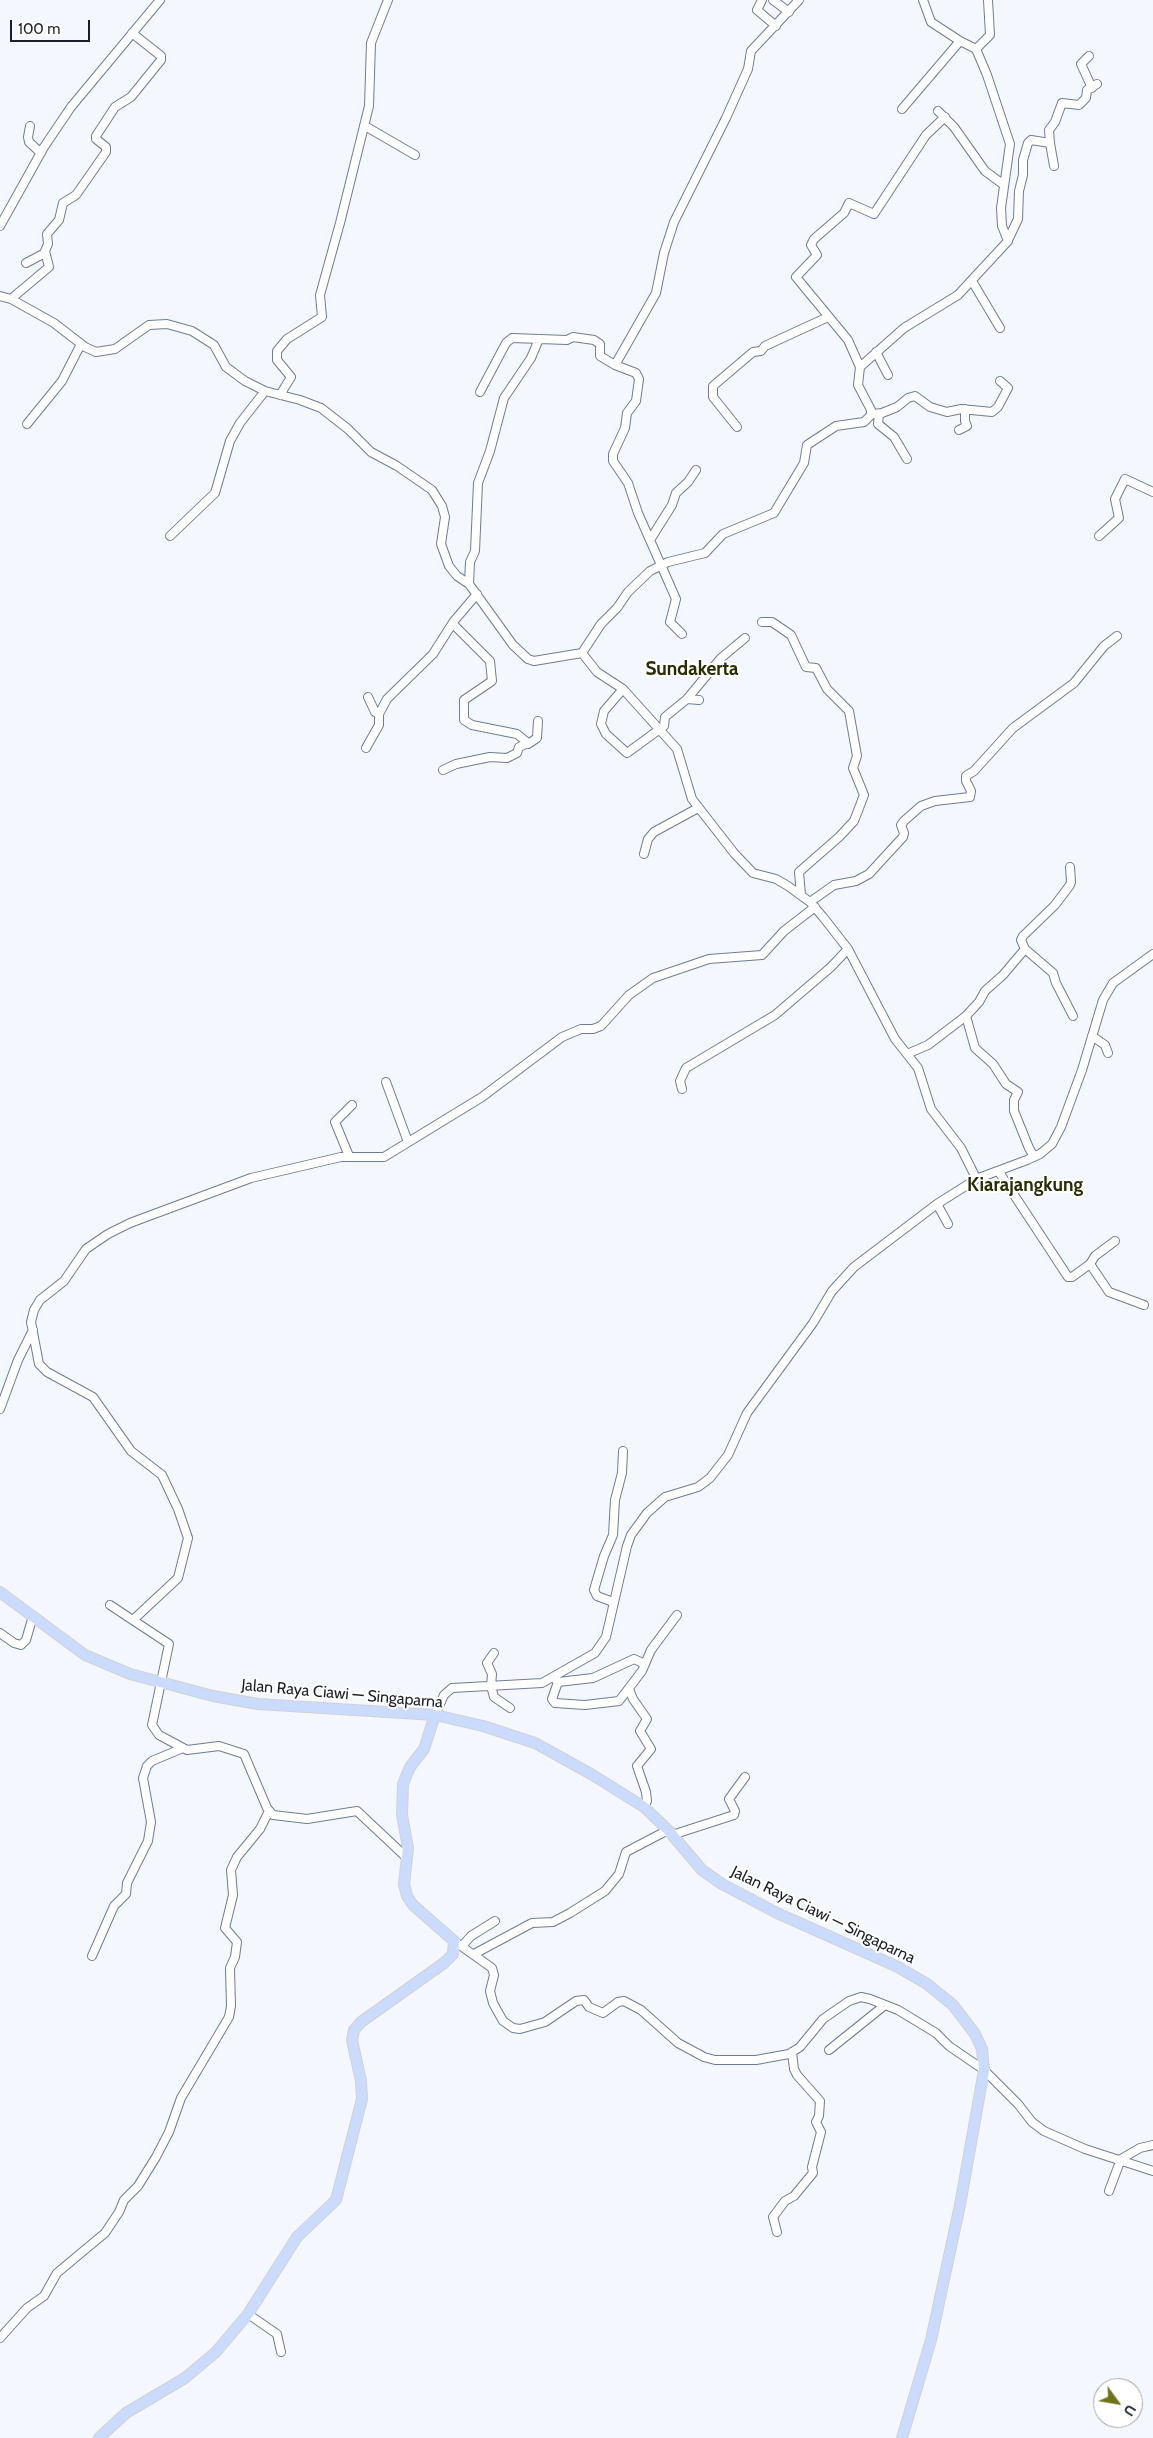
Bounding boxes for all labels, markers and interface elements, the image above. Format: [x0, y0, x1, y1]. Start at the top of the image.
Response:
scale bar [12, 10, 92, 42]
text: 100 m [18, 20, 60, 38]
district label: Sundakerta [645, 658, 739, 680]
district label: Kiarajangkung [967, 1174, 1083, 1196]
street label: Jalan Raya Ciawi — Singaparna [240, 1676, 444, 1712]
street label: Jalan Raya Ciawi — Singaparna [728, 1862, 918, 1968]
north arrow [1093, 2378, 1143, 2428]
text: U [1120, 2401, 1140, 2419]

